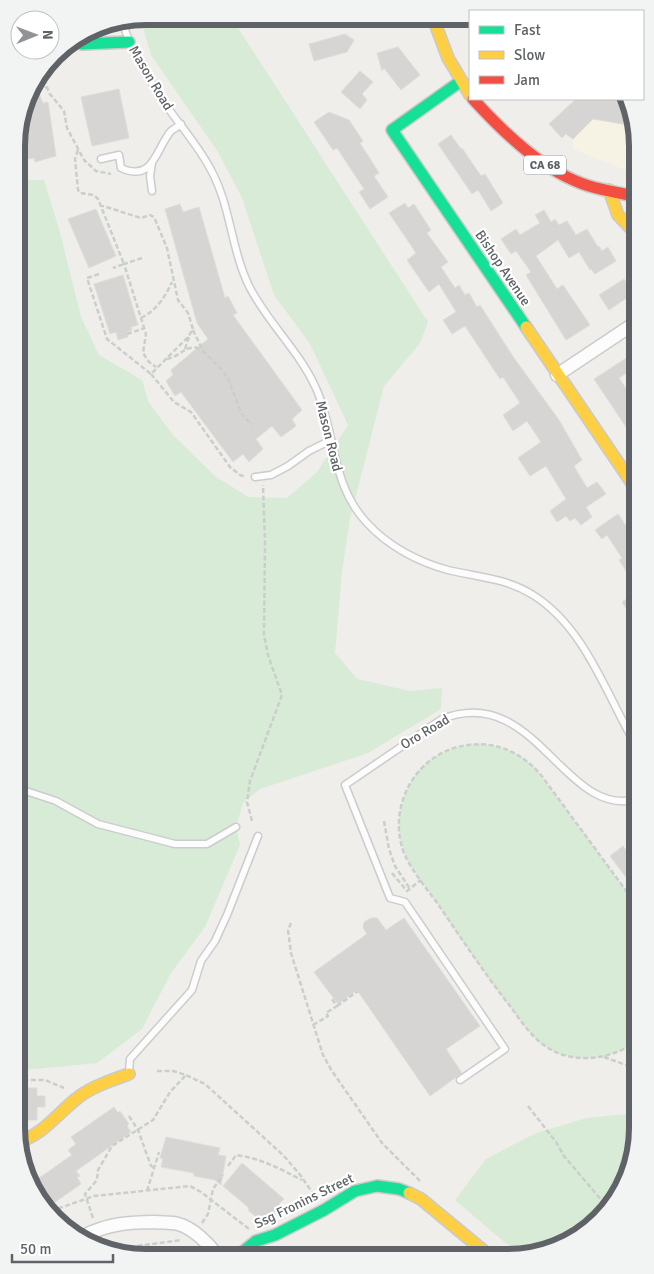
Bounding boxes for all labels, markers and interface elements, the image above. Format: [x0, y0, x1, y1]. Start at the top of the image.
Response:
north arrow [10, 10, 60, 60]
legend [469, 10, 644, 100]
text: Fast [514, 21, 541, 39]
text: N [39, 30, 56, 40]
street label: Mason Road [125, 43, 177, 113]
text: Slow [514, 46, 545, 64]
text: Jam [514, 71, 540, 89]
road number: CA 68 [524, 156, 566, 174]
street label: Bishop Avenue [471, 227, 535, 309]
street label: Mason Road [312, 399, 346, 473]
street label: Oro Road [397, 711, 453, 753]
street label: Ssg Fronins Street [252, 1170, 356, 1232]
scale bar [12, 1232, 114, 1264]
text: 50 m [20, 1240, 51, 1258]

